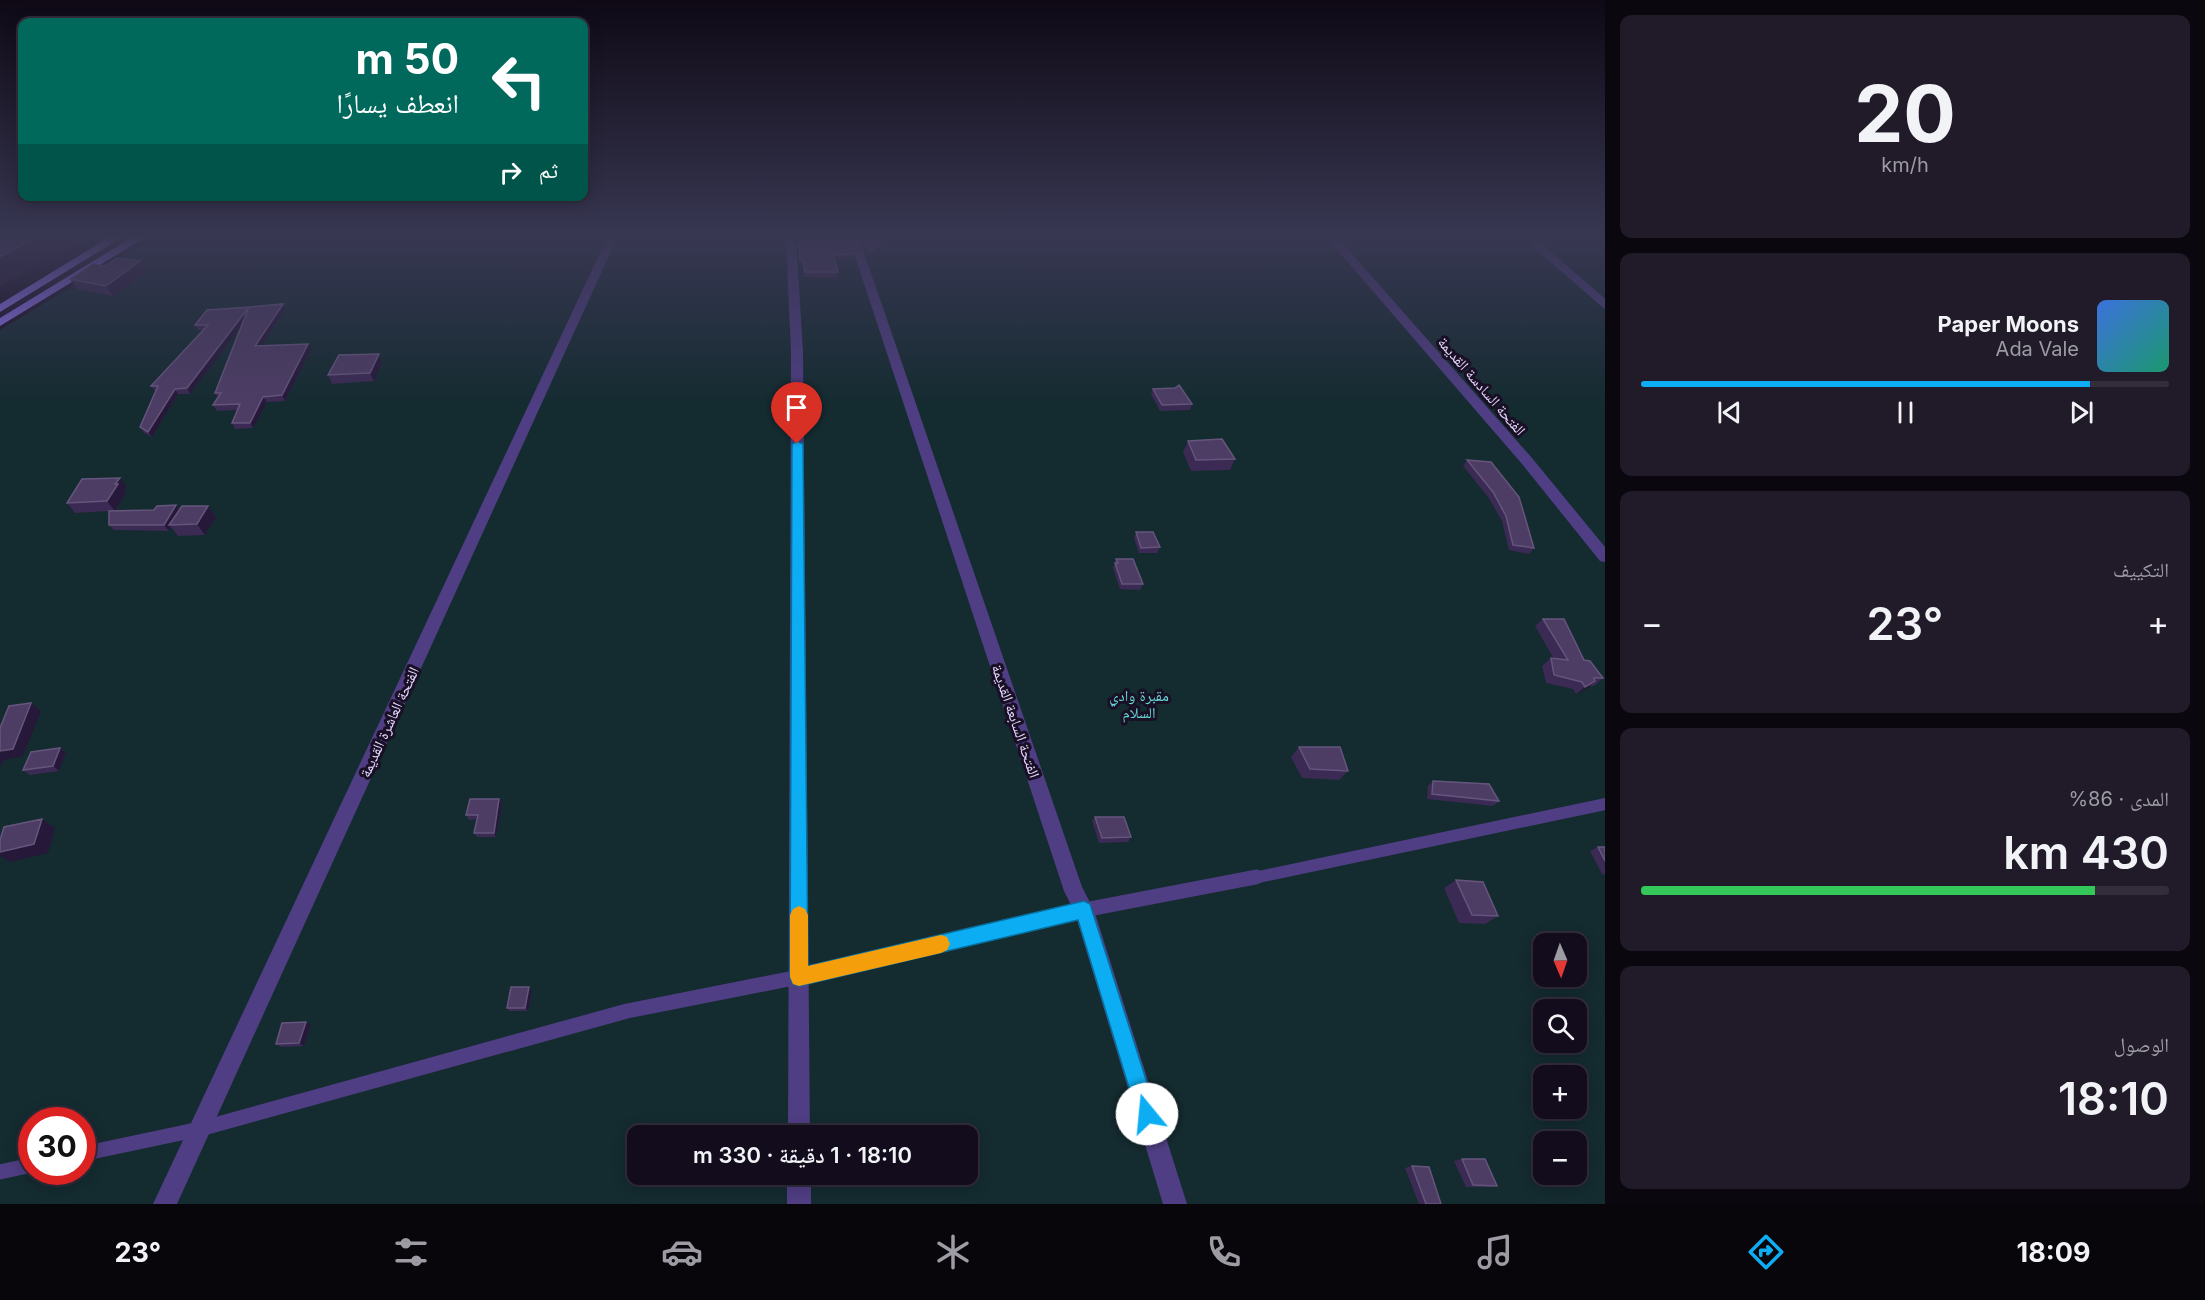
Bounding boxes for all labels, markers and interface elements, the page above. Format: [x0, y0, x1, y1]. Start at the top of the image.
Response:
text: 50 m [356, 33, 459, 84]
icon: left [480, 42, 558, 120]
text: 20 [1854, 66, 1956, 161]
text: انعطف يسارًا [336, 87, 459, 120]
text: km/h [1881, 153, 1929, 177]
icon: right [494, 156, 527, 189]
text: ثم [539, 157, 558, 183]
text: Paper Moons [1938, 311, 2079, 337]
street label: الفتحة السادسة القديمة [1434, 333, 1530, 439]
text: Ada Vale [1996, 337, 2079, 361]
pin [771, 382, 822, 444]
icon: arrive [780, 391, 813, 424]
icon: previous [1713, 396, 1746, 429]
icon: pause [1889, 396, 1922, 429]
icon: next [2065, 396, 2098, 429]
text: التكييف [2113, 558, 2169, 582]
text: 23° [1867, 596, 1943, 651]
text: − [1641, 603, 1663, 643]
text: + [2147, 603, 2169, 643]
street label: الفتحة السابعة القديمة [988, 662, 1044, 780]
street label: الفتحة العاشرة القديمة [355, 664, 423, 780]
park label: مقبرة وادي السلام [1109, 686, 1169, 723]
text: المدى · 86% [2068, 787, 2169, 811]
text: 430 km [2003, 825, 2169, 880]
north arrow [1533, 933, 1587, 987]
map controls [1533, 933, 1587, 1185]
button: search [1533, 999, 1587, 1053]
text: الوصول [2114, 1033, 2169, 1057]
button: + [1533, 1065, 1587, 1119]
text: 18:10 [2058, 1071, 2169, 1126]
position arrow [1115, 1082, 1179, 1146]
speed limit sign: 30 [18, 1107, 96, 1185]
button: − [1533, 1131, 1587, 1185]
text: 18:10 · 1 دقيقة · 330 m [693, 1142, 912, 1168]
icon: filters [390, 1231, 432, 1273]
icon: car [661, 1231, 703, 1273]
icon: climate [932, 1231, 974, 1273]
icon: phone [1203, 1231, 1245, 1273]
icon: music [1474, 1231, 1516, 1273]
icon: directions [1745, 1231, 1787, 1273]
text: 23° [115, 1236, 161, 1269]
text: 18:09 [2017, 1236, 2090, 1269]

